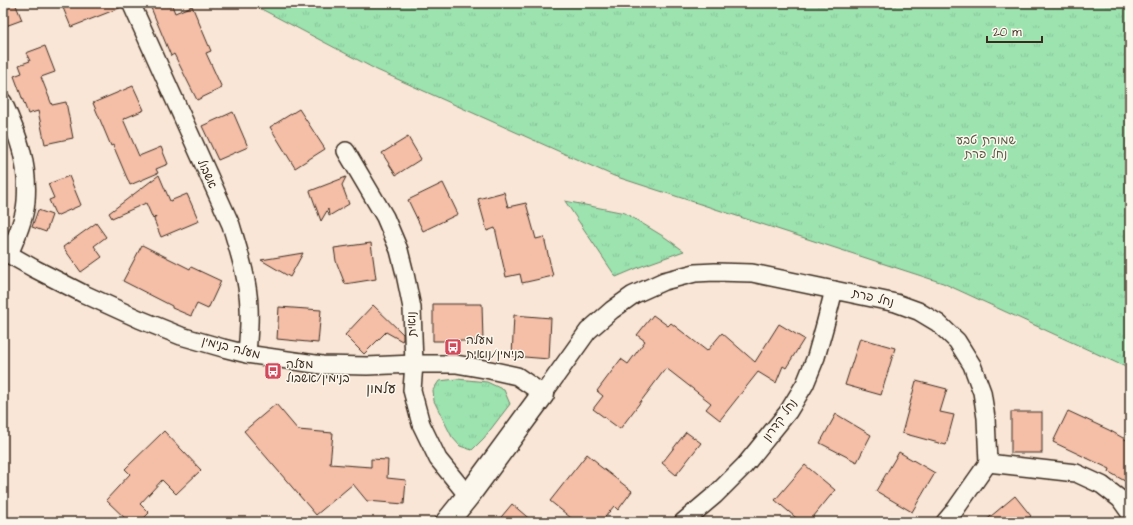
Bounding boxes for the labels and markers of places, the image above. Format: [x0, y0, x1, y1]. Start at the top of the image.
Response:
place label: מעלה בנימין/נואית [465, 332, 524, 363]
bus stop icon: מעלה בנימין/נואית [443, 337, 463, 357]
place label: מעלה בנימין/אשבול [286, 356, 350, 387]
bus stop icon: מעלה בנימין/אשבול [263, 361, 283, 381]

